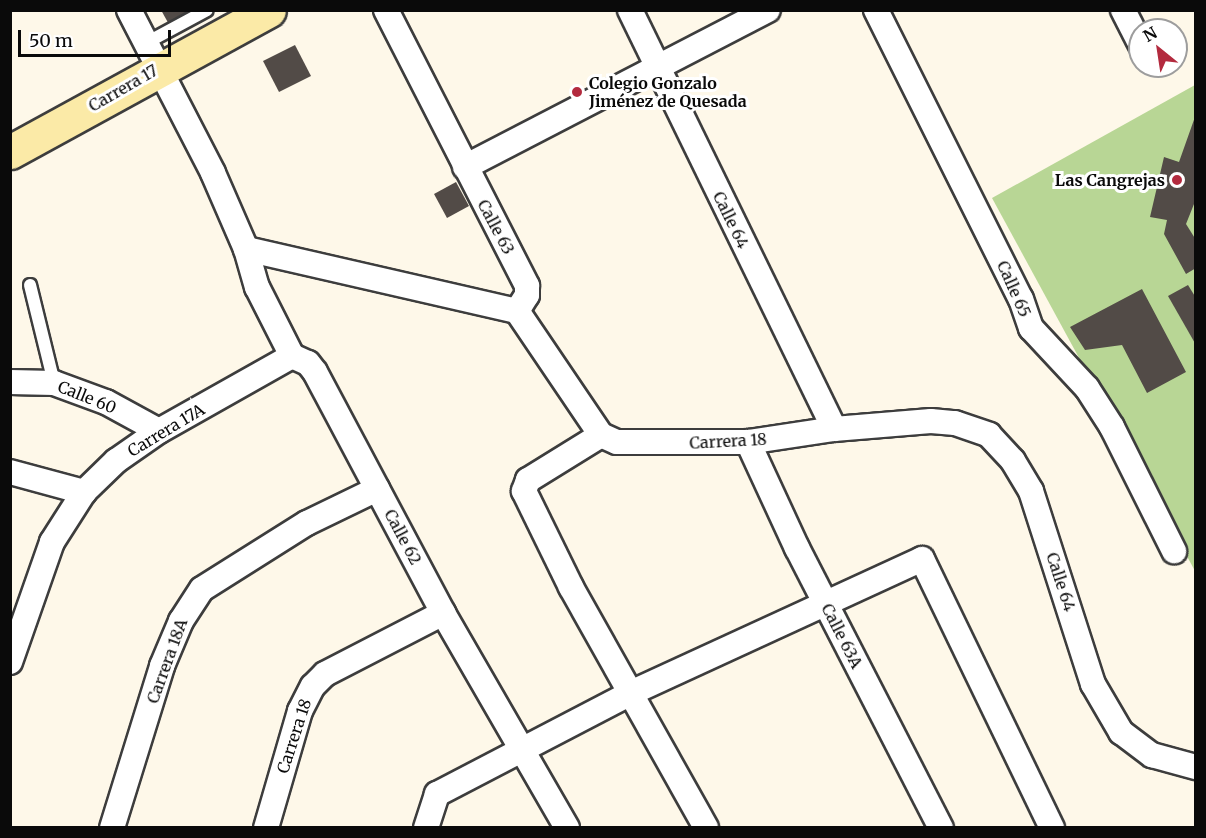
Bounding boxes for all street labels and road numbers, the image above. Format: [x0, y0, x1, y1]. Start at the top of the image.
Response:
street label: Carrera 17 [85, 61, 161, 115]
street label: Calle 64 [709, 188, 753, 252]
street label: Calle 63 [474, 196, 518, 258]
street label: Calle 65 [993, 258, 1035, 320]
street label: Calle 60 [55, 377, 119, 417]
street label: Carrera 17A [124, 400, 208, 460]
street label: Carrera 18 [689, 429, 767, 453]
street label: Calle 62 [380, 506, 426, 568]
street label: Calle 64 [1042, 550, 1080, 614]
street label: Calle 63A [818, 600, 866, 672]
street label: Carrera 18A [143, 616, 191, 706]
street label: Carrera 18 [273, 696, 315, 776]

